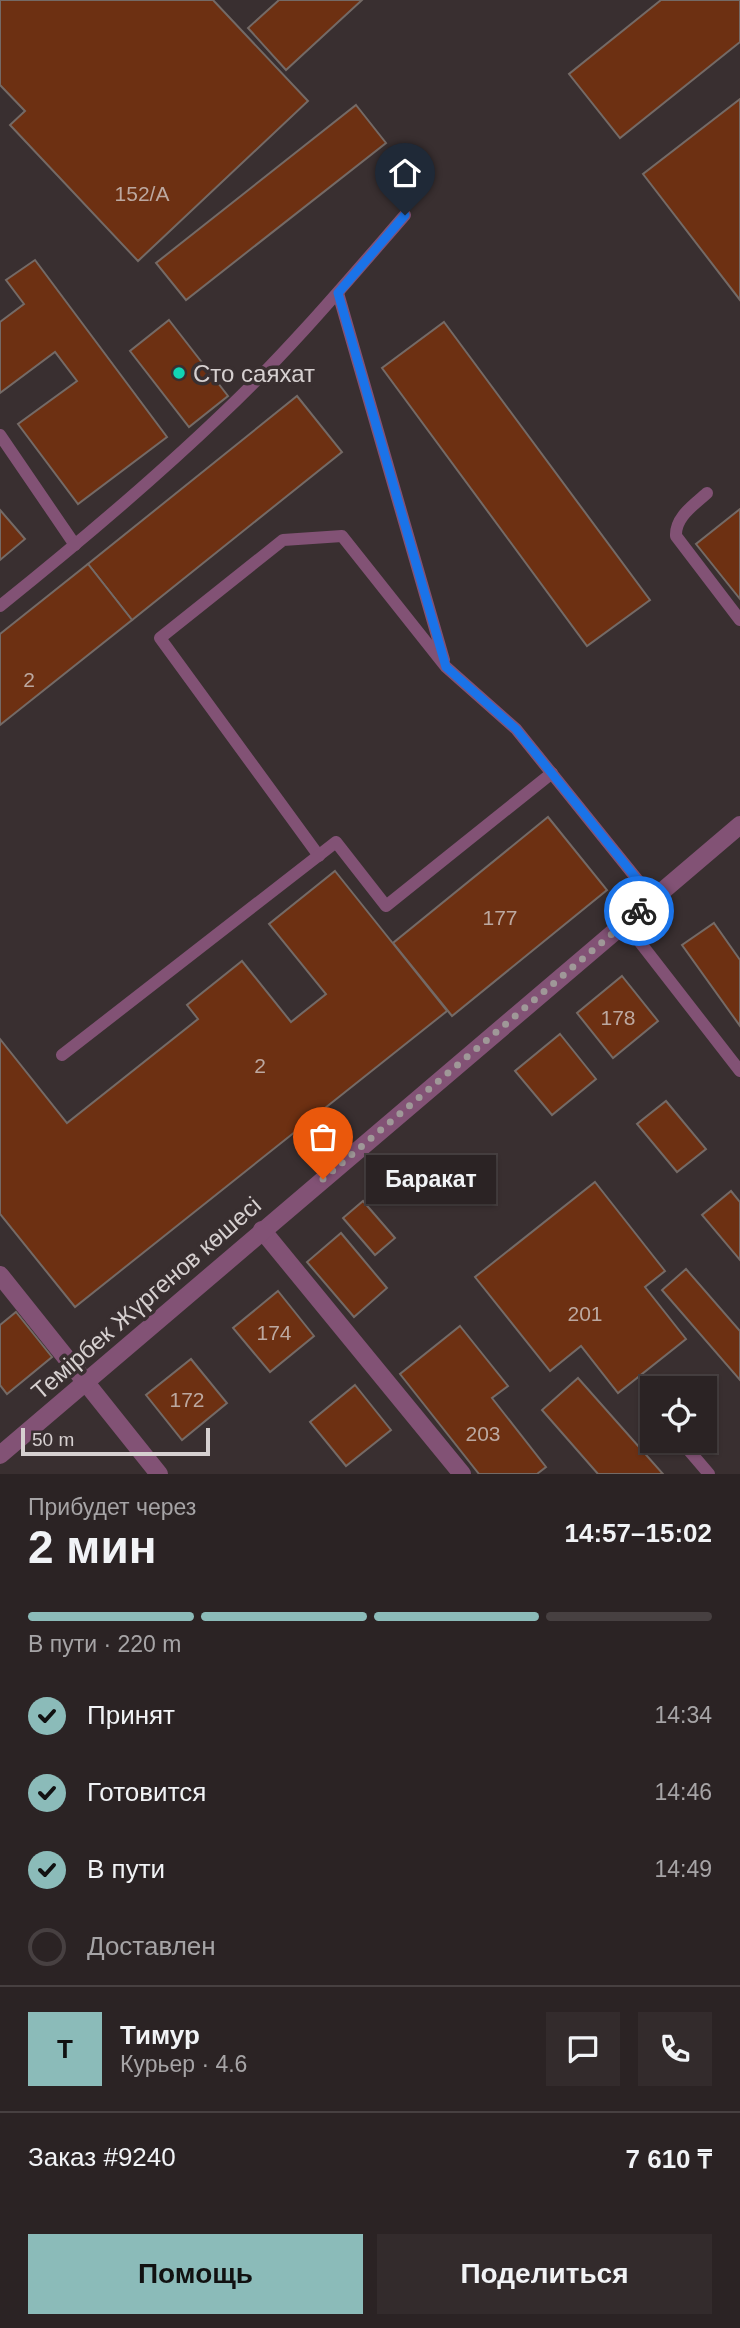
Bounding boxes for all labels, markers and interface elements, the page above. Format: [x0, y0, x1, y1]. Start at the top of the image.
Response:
pin [375, 143, 435, 215]
icon: home [386, 154, 424, 192]
house number: 152/А [115, 182, 169, 205]
place label: Сто саяхат [193, 360, 315, 387]
marker: Сто саяхат [171, 365, 187, 381]
house number: 2 [23, 668, 35, 691]
courier [604, 876, 674, 946]
icon: bike [620, 892, 658, 930]
house number: 177 [482, 906, 518, 929]
house number: 178 [600, 1006, 636, 1029]
house number: 2 [254, 1054, 266, 1077]
pin [293, 1107, 353, 1179]
icon: bag [304, 1118, 342, 1156]
callout: Баракат [365, 1154, 494, 1204]
text: Баракат [385, 1166, 477, 1192]
street label: Темірбек Жүргенов көшесі [26, 1191, 266, 1405]
house number: 201 [567, 1302, 603, 1325]
house number: 174 [256, 1321, 292, 1344]
map controls [640, 1376, 717, 1453]
button: locate [640, 1376, 717, 1453]
house number: 172 [169, 1388, 205, 1411]
house number: 203 [465, 1422, 501, 1445]
scale bar [21, 1425, 210, 1457]
text: 50 m [32, 1429, 74, 1450]
text: Прибудет через [28, 1494, 196, 1520]
text: 14:57–15:02 [565, 1518, 712, 1548]
text: 2 мин [28, 1521, 156, 1573]
text: В пути · 220 m [28, 1631, 181, 1657]
icon: check [28, 1697, 66, 1735]
text: Принят [87, 1700, 175, 1730]
text: 14:34 [654, 1702, 712, 1728]
icon: check [28, 1774, 66, 1812]
text: Готовится [87, 1777, 206, 1807]
text: 14:46 [654, 1779, 712, 1805]
icon: check [28, 1851, 66, 1889]
text: В пути [87, 1854, 165, 1884]
text: 14:49 [654, 1856, 712, 1882]
text: Доставлен [87, 1931, 216, 1961]
button: chat [546, 2012, 620, 2086]
button: phone [638, 2012, 712, 2086]
text: Тимур [120, 2020, 200, 2050]
text: Т [57, 2034, 73, 2064]
text: Курьер · 4.6 [120, 2051, 247, 2077]
text: Заказ #9240 [28, 2142, 176, 2172]
text: 7 610 ₸ [626, 2144, 712, 2174]
button: Помощь [28, 2234, 363, 2314]
button: Поделиться [377, 2234, 712, 2314]

